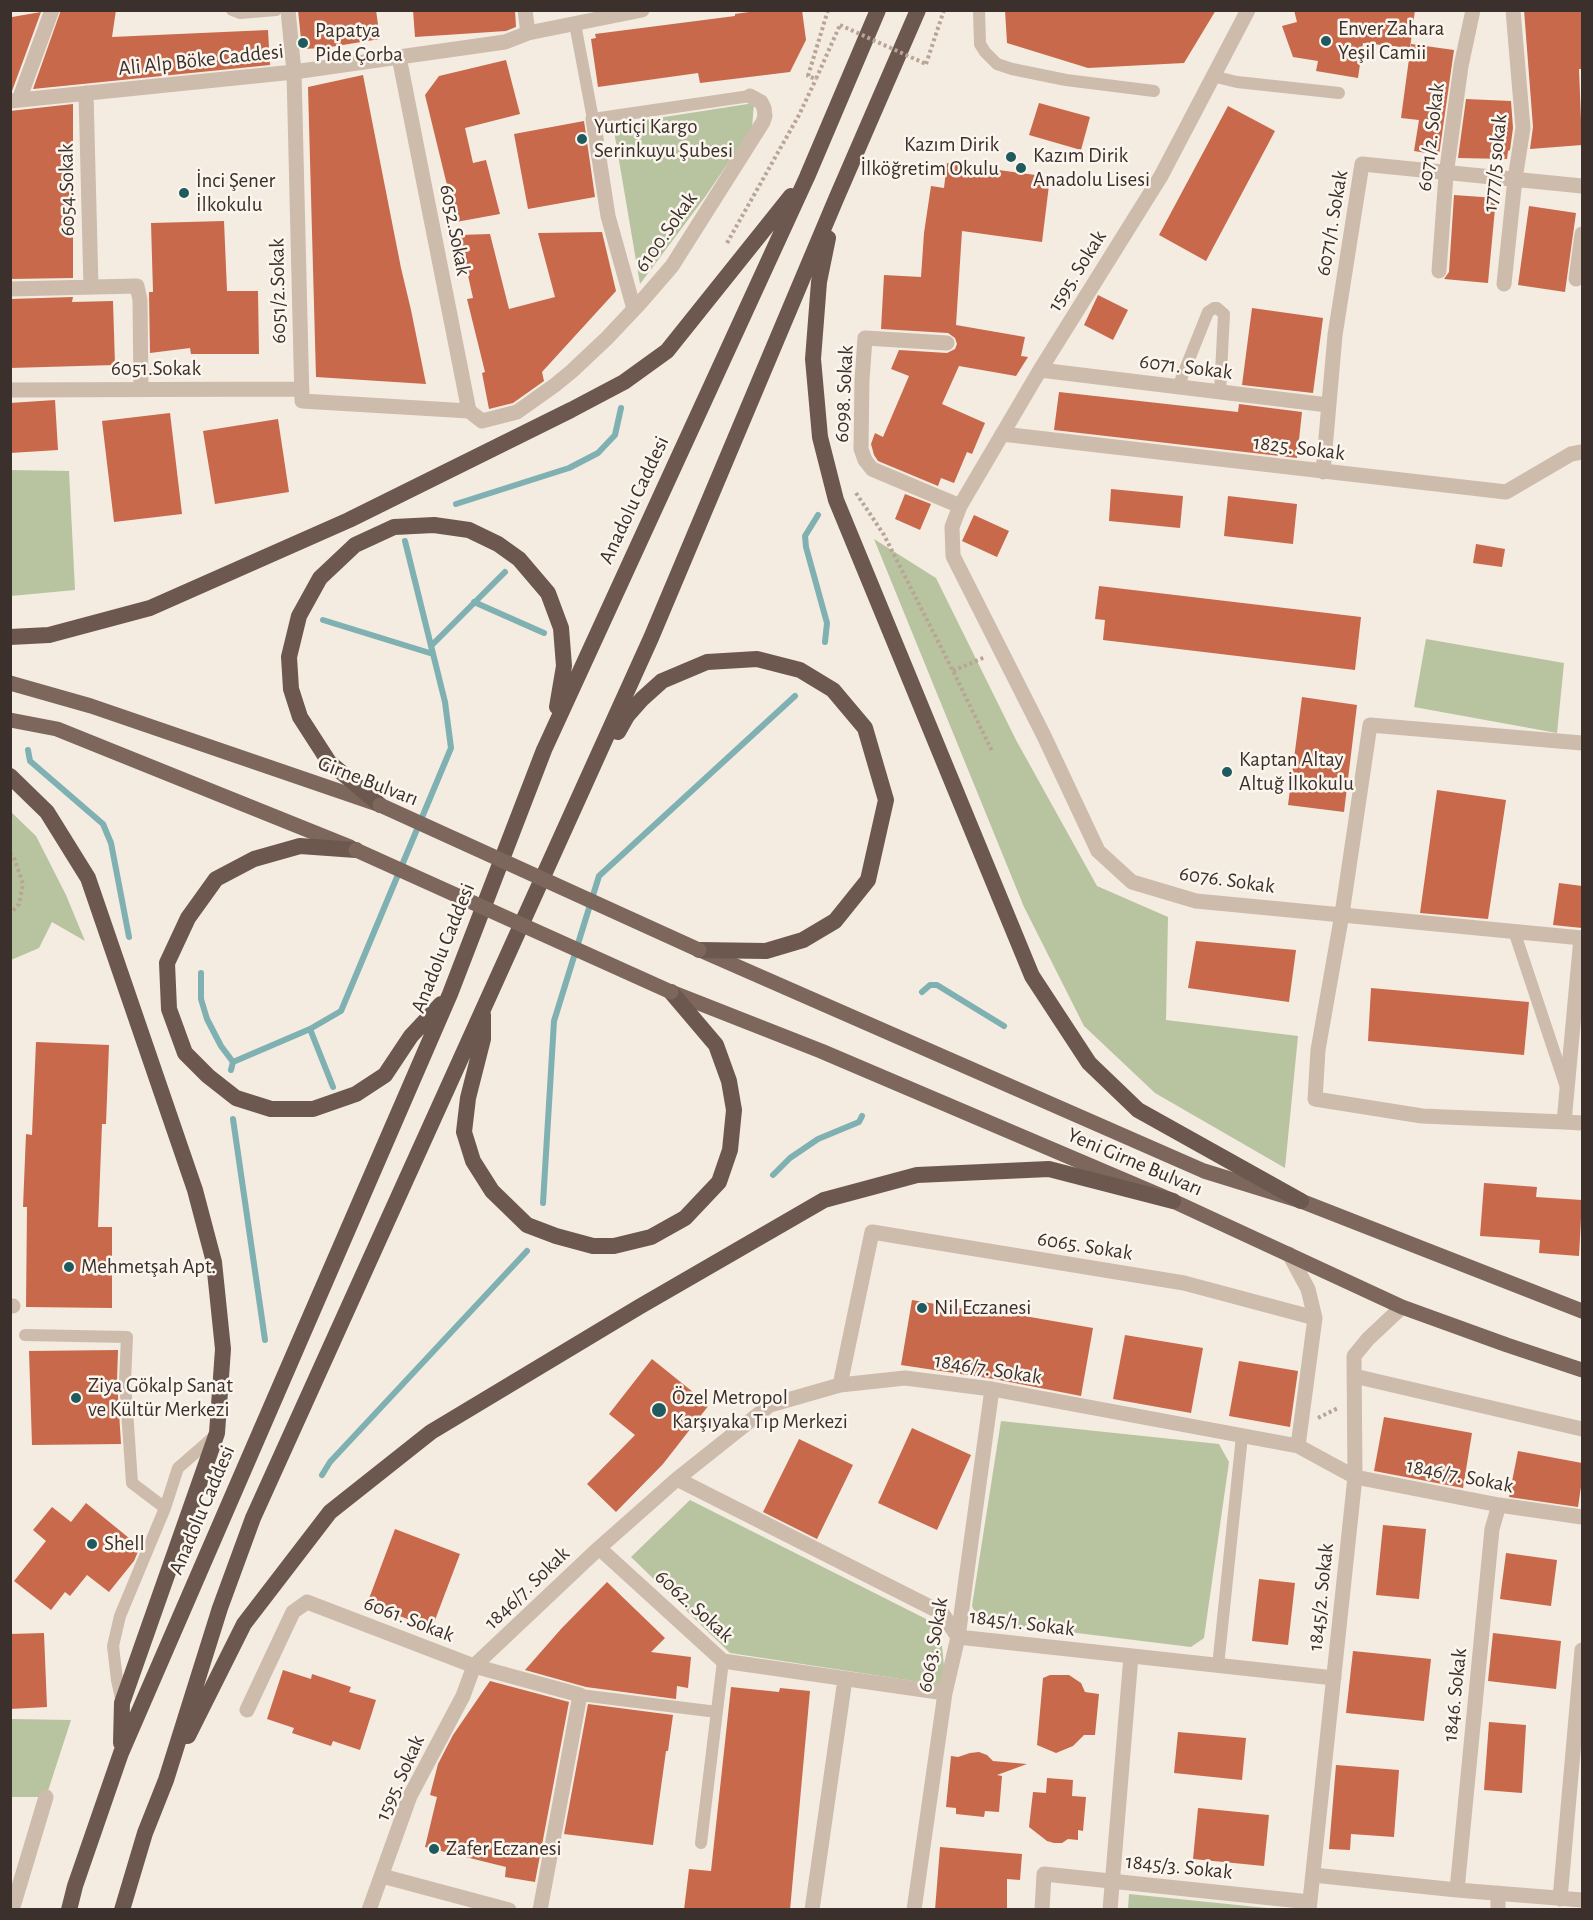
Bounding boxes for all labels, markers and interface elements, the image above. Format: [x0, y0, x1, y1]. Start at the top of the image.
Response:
place label: Enver Zahara Yeşil Camii [1338, 16, 1444, 66]
place label: Papatya Pide Çorba [315, 18, 403, 68]
marker: Enver Zahara Yeşil Camii [1319, 34, 1333, 48]
marker: Papatya Pide Çorba [296, 36, 310, 50]
street label: Ali Alp Böke Caddesi [117, 39, 285, 81]
street label: 6071/2. Sokak [1412, 81, 1450, 193]
street label: 1777/5 sokak [1477, 113, 1513, 213]
place label: Yurtiçi Kargo Serinkuyu Şubesi [594, 114, 733, 164]
marker: Yurtiçi Kargo Serinkuyu Şubesi [575, 132, 589, 146]
place label: Kazım Dirik İlköğretim Okulu [860, 132, 999, 182]
street label: 6054.Sokak [54, 143, 80, 237]
place label: Kazım Dirik Anadolu Lisesi [1033, 143, 1150, 193]
marker: Kazım Dirik İlköğretim Okulu [1004, 150, 1018, 164]
marker: Kazım Dirik Anadolu Lisesi [1014, 161, 1028, 175]
place label: İnci Şener İlkokulu [196, 168, 275, 218]
street label: 6071/1. Sokak [1310, 168, 1354, 278]
street label: 6052.Sokak [434, 182, 476, 278]
marker: İnci Şener İlkokulu [177, 186, 191, 200]
street label: 6100.Sokak [629, 187, 703, 277]
street label: 1595. Sokak [1042, 226, 1112, 316]
street label: 6051/2.Sokak [264, 238, 292, 344]
street label: 6098. Sokak [829, 345, 859, 443]
street label: 6071. Sokak [1138, 349, 1234, 385]
street label: 6051.Sokak [111, 356, 201, 382]
street label: 1825. Sokak [1252, 430, 1346, 466]
street label: Anadolu Caddesi [593, 432, 675, 568]
place label: Kaptan Altay Altuğ İlkokulu [1239, 747, 1354, 797]
street label: Girne Bulvarı [314, 750, 422, 812]
marker: Kaptan Altay Altuğ İlkokulu [1220, 765, 1234, 779]
street label: 6076. Sokak [1178, 861, 1276, 899]
street label: Anadolu Caddesi [405, 879, 481, 1017]
street label: Yeni Girne Bulvarı [1064, 1122, 1206, 1202]
street label: 6065. Sokak [1036, 1226, 1134, 1266]
place label: Mehmetşah Apt. [81, 1254, 216, 1280]
marker: Mehmetşah Apt. [62, 1260, 76, 1274]
place label: Nil Eczanesi [934, 1295, 1031, 1321]
marker: Nil Eczanesi [915, 1301, 929, 1315]
street label: 1846/7. Sokak [932, 1348, 1044, 1390]
place label: Ziya Gökalp Sanat ve Kültür Merkezi [88, 1373, 233, 1423]
place label: Özel Metropol Karşıyaka Tıp Merkezi [672, 1385, 848, 1435]
marker: Ziya Gökalp Sanat ve Kültür Merkezi [69, 1391, 83, 1405]
marker: Özel Metropol Karşıyaka Tıp Merkezi [650, 1401, 668, 1419]
street label: Anadolu Caddesi [163, 1442, 241, 1578]
street label: 1846/7. Sokak [1404, 1453, 1516, 1499]
place label: Shell [104, 1531, 145, 1557]
marker: Shell [85, 1537, 99, 1551]
street label: 1846/7. Sokak [479, 1541, 575, 1635]
street label: 1845/2. Sokak [1303, 1542, 1339, 1652]
street label: 6062. Sokak [650, 1564, 738, 1648]
street label: 6061. Sokak [360, 1590, 458, 1648]
street label: 6063. Sokak [912, 1596, 954, 1694]
street label: 1845/1. Sokak [968, 1604, 1076, 1642]
street label: 1846. Sokak [1438, 1647, 1472, 1743]
street label: 1595. Sokak [370, 1731, 430, 1825]
place label: Zafer Eczanesi [446, 1836, 562, 1862]
marker: Zafer Eczanesi [427, 1842, 441, 1856]
street label: 1845/3. Sokak [1124, 1849, 1234, 1885]

